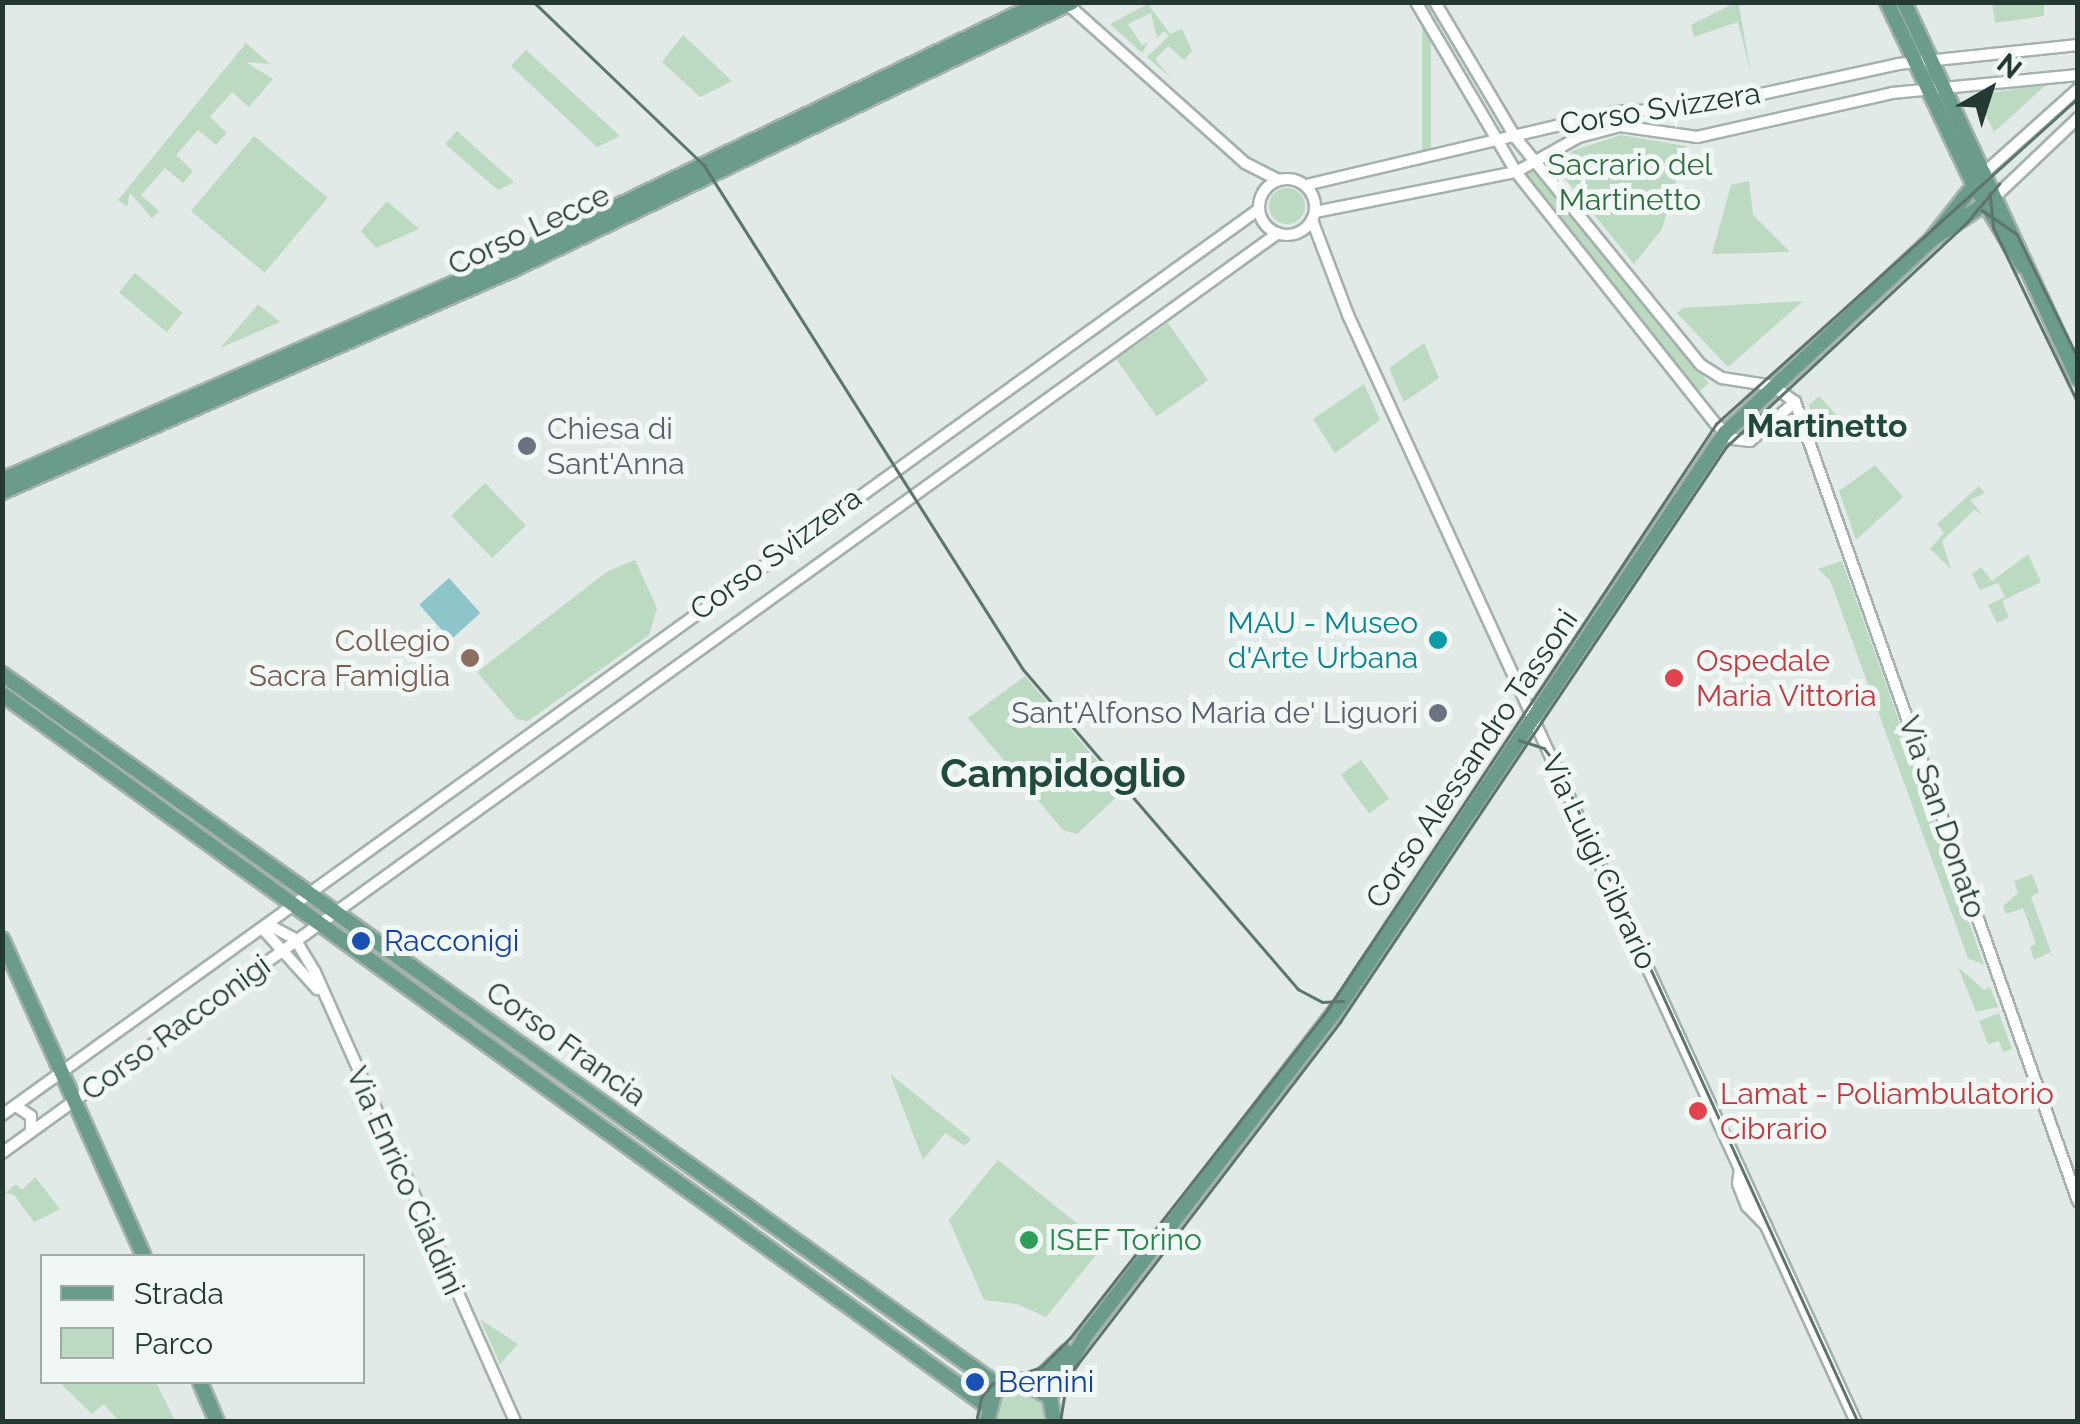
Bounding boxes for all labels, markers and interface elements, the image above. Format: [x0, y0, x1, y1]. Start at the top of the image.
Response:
north arrow [1940, 40, 2040, 140]
text: N [1991, 47, 2028, 86]
street label: Corso Svizzera [1557, 75, 1763, 143]
park label: Sacrario del Martinetto [1548, 147, 1712, 218]
street label: Corso Lecce [443, 177, 615, 283]
district label: Martinetto [1747, 407, 1907, 445]
place label: Chiesa di Sant'Anna [547, 411, 685, 482]
marker: Chiesa di Sant'Anna [516, 435, 538, 457]
street label: Corso Svizzera [683, 480, 869, 628]
street label: Corso Alessandro Tassoni [1358, 602, 1586, 916]
place label: MAU - Museo d'Arte Urbana [1228, 605, 1418, 676]
place label: Collegio Sacra Famiglia [249, 623, 450, 694]
marker: MAU - Museo d'Arte Urbana [1427, 629, 1449, 651]
place label: Ospedale Maria Vittoria [1696, 643, 1878, 714]
marker: Collegio Sacra Famiglia [459, 647, 481, 669]
marker: Ospedale Maria Vittoria [1661, 665, 1687, 691]
place label: Sant'Alfonso Maria de' Liguori [1011, 695, 1418, 731]
marker: Sant'Alfonso Maria de' Liguori [1427, 702, 1449, 724]
street label: Via San Donato [1891, 711, 1993, 923]
district label: Campidoglio [940, 749, 1186, 797]
street label: Via Luigi Cibrario [1533, 749, 1665, 975]
place label: Racconigi [384, 923, 519, 959]
marker: Racconigi [348, 928, 374, 954]
street label: Corso Racconigi [75, 948, 277, 1108]
street label: Corso Francia [479, 974, 653, 1114]
street label: Via Enrico Cialdini [338, 1061, 472, 1301]
place label: Lamat - Poliambulatorio Cibrario [1720, 1076, 2054, 1146]
marker: Lamat - Poliambulatorio Cibrario [1685, 1098, 1711, 1124]
place label: ISEF Torino [1049, 1222, 1203, 1258]
marker: ISEF Torino [1018, 1229, 1040, 1251]
legend [40, 1254, 365, 1384]
text: Strada [134, 1276, 224, 1311]
text: Parco [134, 1326, 213, 1361]
place label: Bernini [998, 1364, 1094, 1400]
marker: Bernini [962, 1369, 988, 1395]

